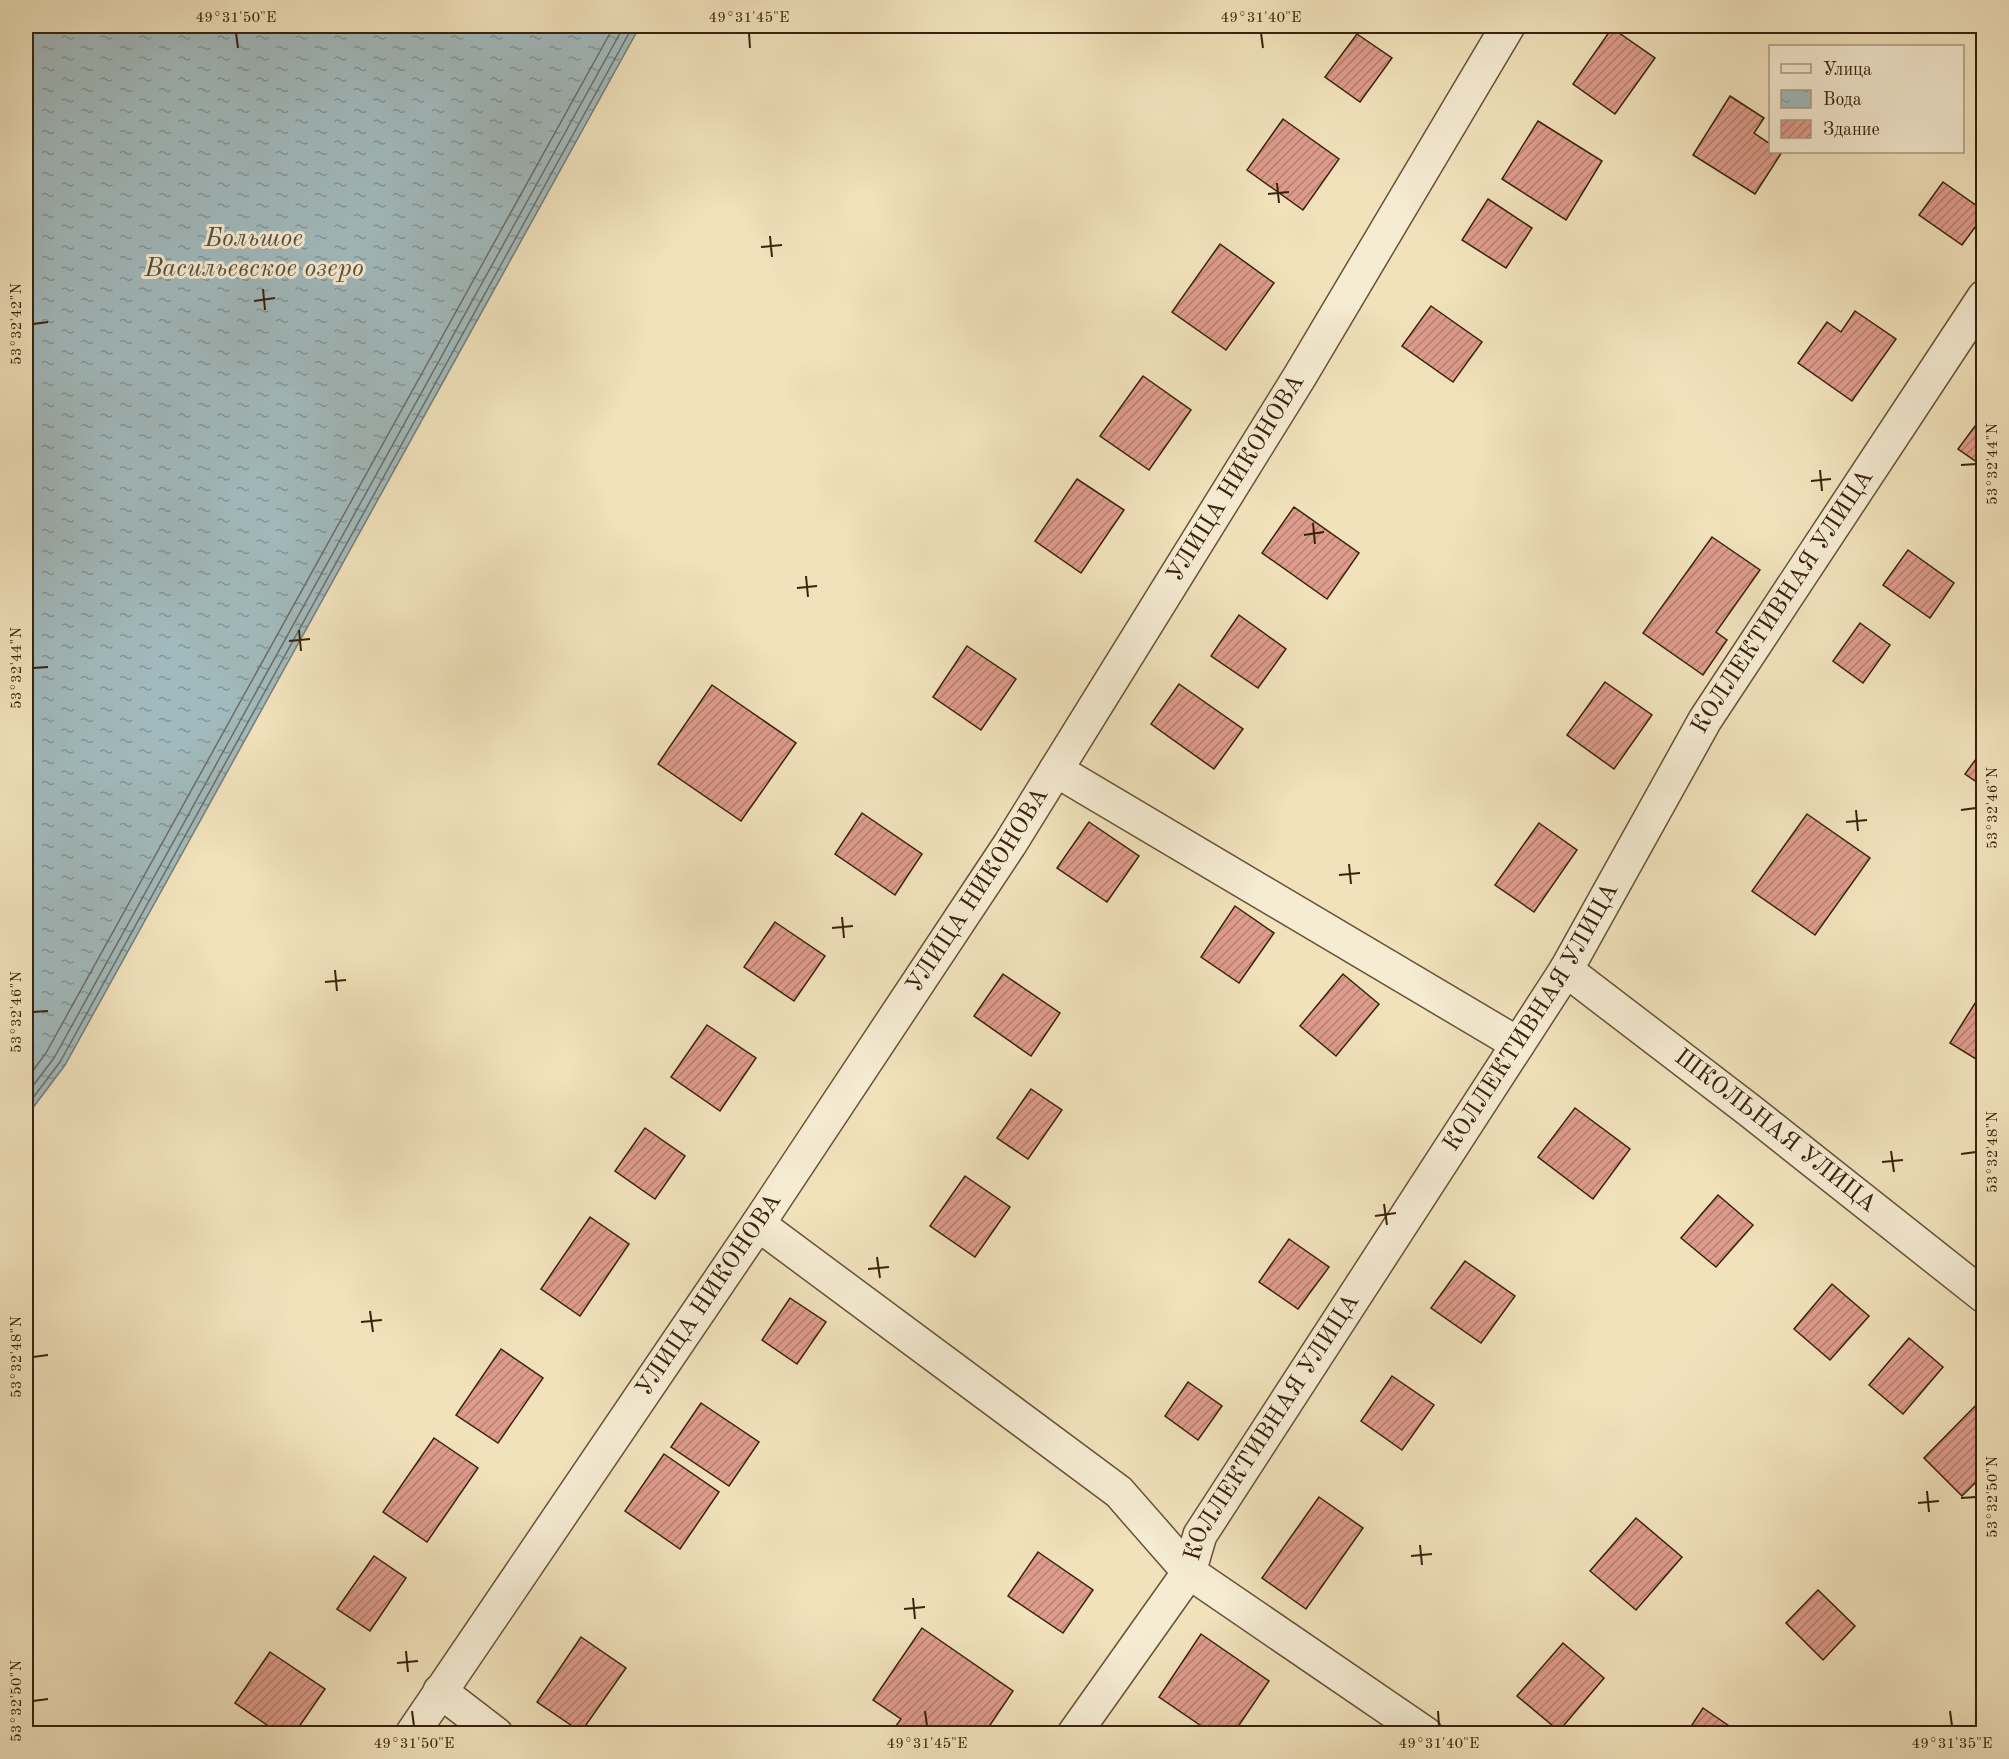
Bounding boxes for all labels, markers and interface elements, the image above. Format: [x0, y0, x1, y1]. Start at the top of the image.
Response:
text: 49°31'50"E [196, 11, 276, 26]
text: 49°31'45"E [709, 11, 789, 26]
text: 49°31'40"E [1221, 11, 1301, 26]
legend [1769, 45, 1964, 153]
text: Улица [1823, 61, 1872, 79]
text: Вода [1823, 91, 1862, 109]
text: Здание [1823, 121, 1880, 139]
water label: Большое Васильевское озеро [143, 226, 364, 282]
text: 53°32'42"N [10, 283, 25, 365]
street label: УЛИЦА НИКОНОВА [1163, 371, 1310, 587]
text: 53°32'44"N [1986, 423, 2001, 505]
street label: КОЛЛЕКТИВНАЯ УЛИЦА [1688, 466, 1878, 738]
text: 53°32'44"N [10, 627, 25, 709]
text: 53°32'46"N [1986, 767, 2001, 849]
street label: УЛИЦА НИКОНОВА [903, 784, 1054, 997]
street label: КОЛЛЕКТИВНАЯ УЛИЦА [1440, 880, 1624, 1156]
text: 53°32'46"N [10, 971, 25, 1053]
street label: ШКОЛЬНАЯ УЛИЦА [1670, 1045, 1880, 1218]
text: 53°32'48"N [1986, 1111, 2001, 1193]
street label: УЛИЦА НИКОНОВА [632, 1190, 786, 1401]
street label: КОЛЛЕКТИВНАЯ УЛИЦА [1181, 1290, 1364, 1564]
text: 53°32'48"N [10, 1316, 25, 1398]
text: 53°32'50"N [1986, 1456, 2001, 1538]
text: 53°32'50"N [10, 1660, 25, 1742]
text: 49°31'50"E [374, 1737, 454, 1752]
text: 49°31'45"E [887, 1737, 967, 1752]
text: 49°31'40"E [1399, 1737, 1479, 1752]
text: 49°31'35"E [1912, 1737, 1992, 1752]

